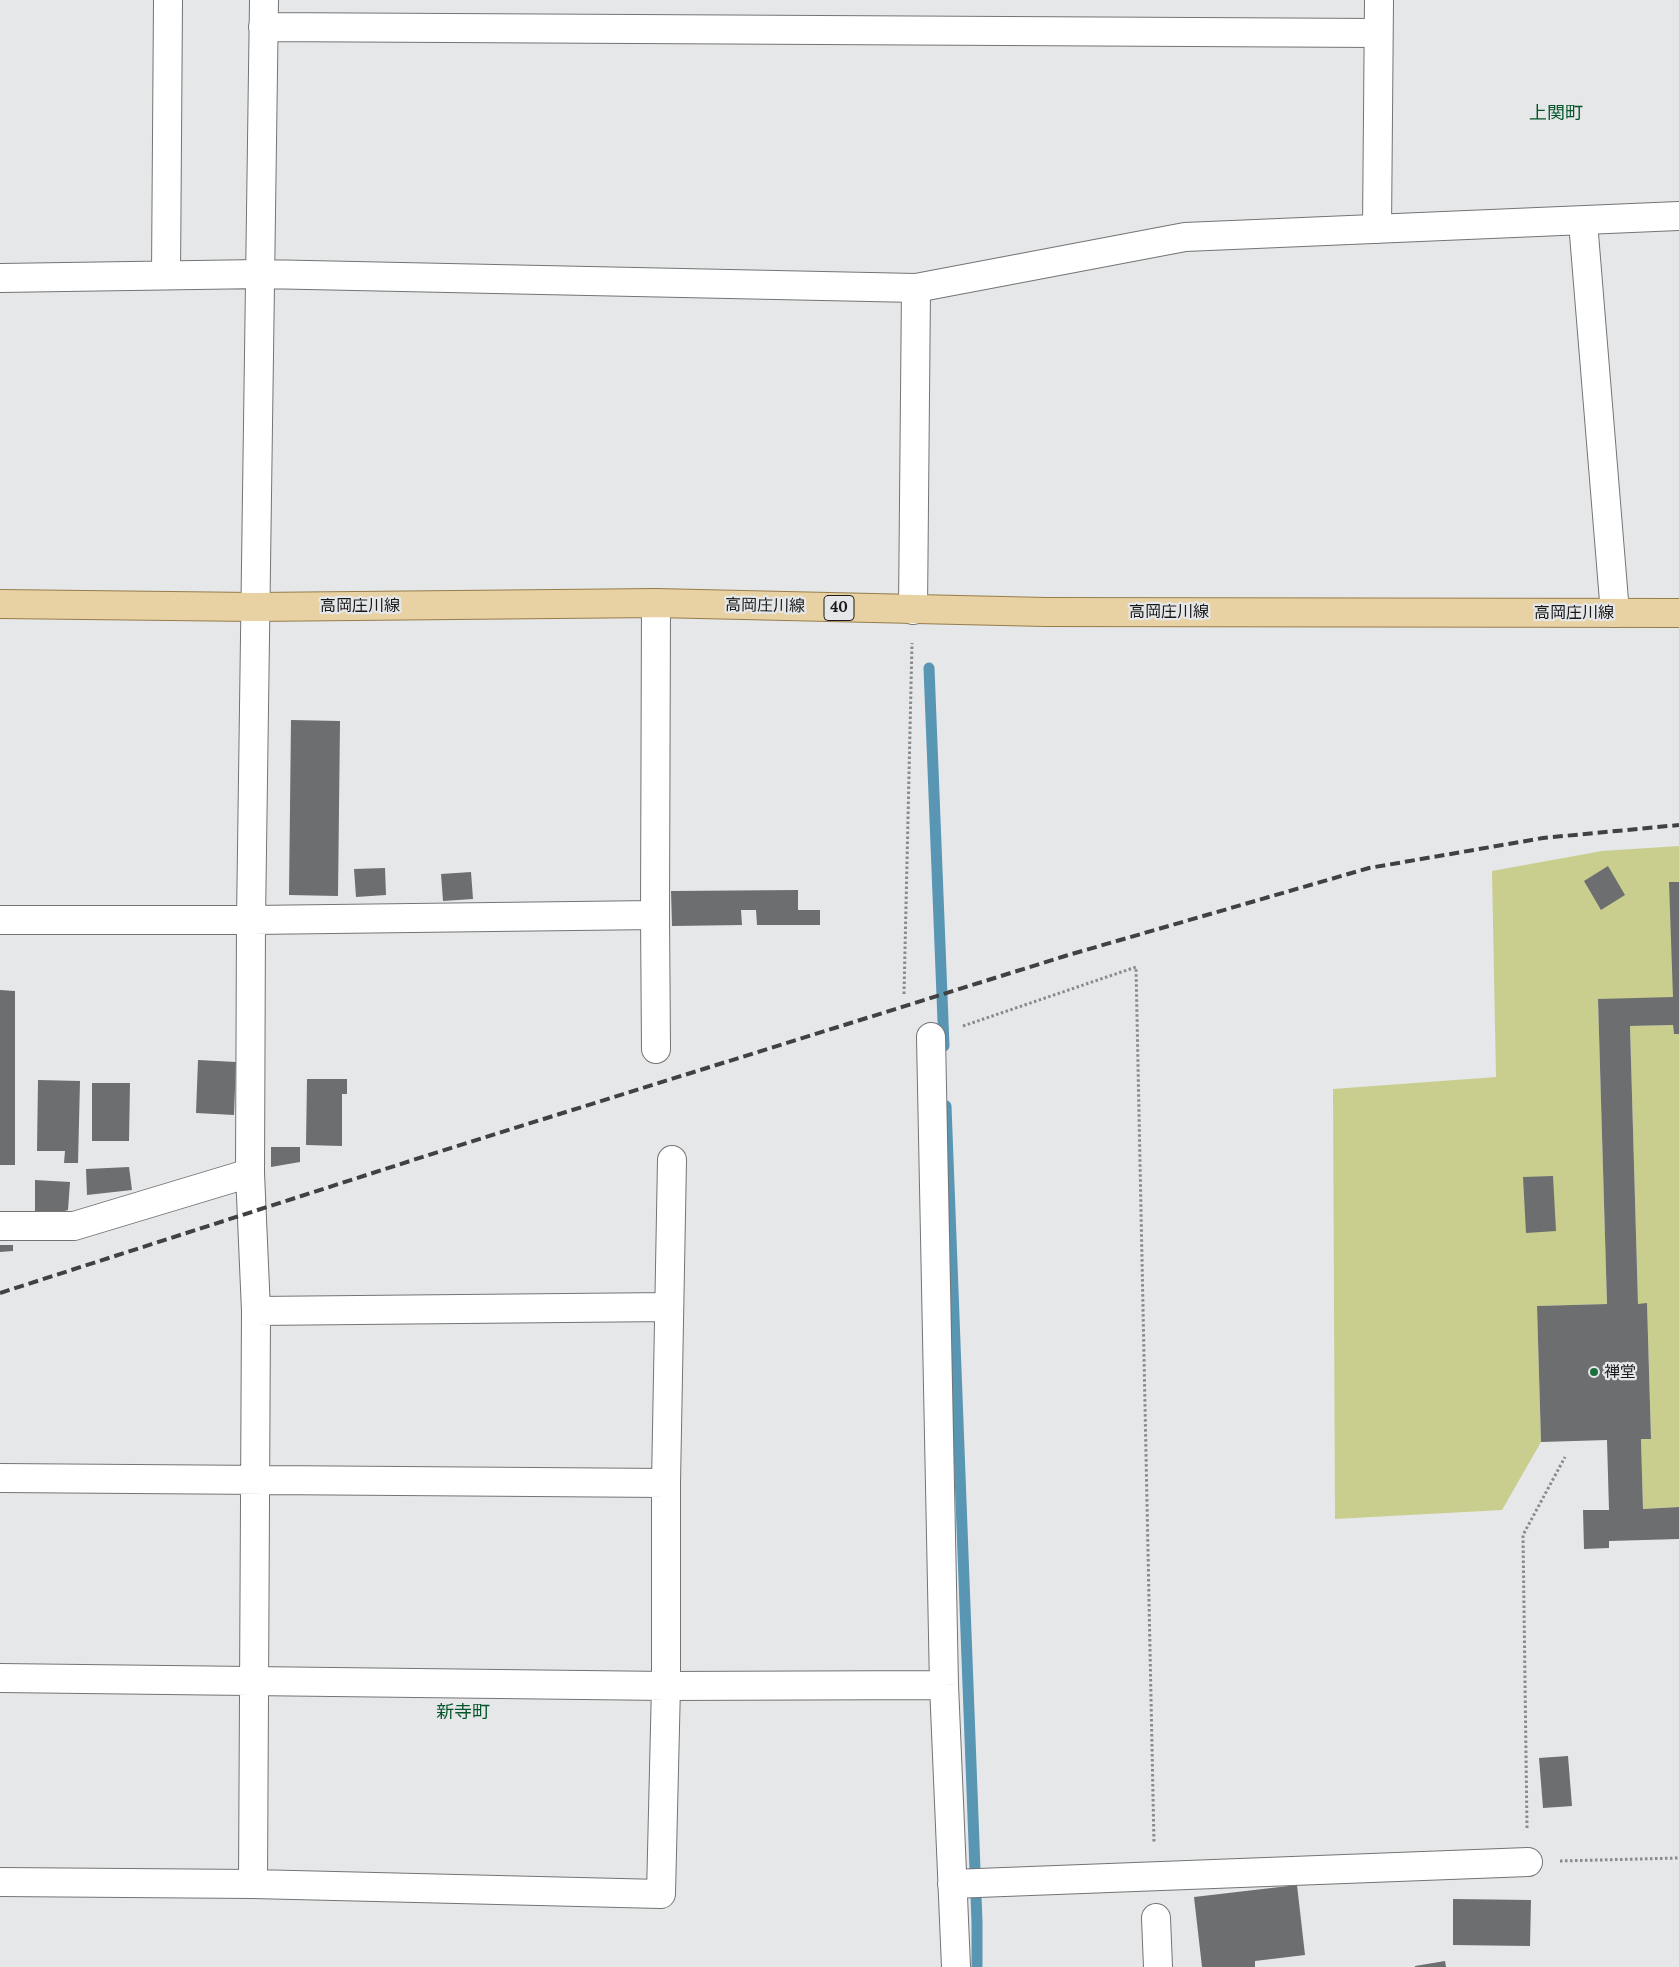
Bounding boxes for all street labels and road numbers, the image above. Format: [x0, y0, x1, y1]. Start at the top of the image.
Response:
street label: 高岡庄川線 [320, 596, 400, 616]
street label: 高岡庄川線 [725, 596, 805, 616]
road number: 40 [824, 596, 854, 620]
street label: 高岡庄川線 [1129, 602, 1209, 622]
street label: 高岡庄川線 [1534, 603, 1614, 623]

